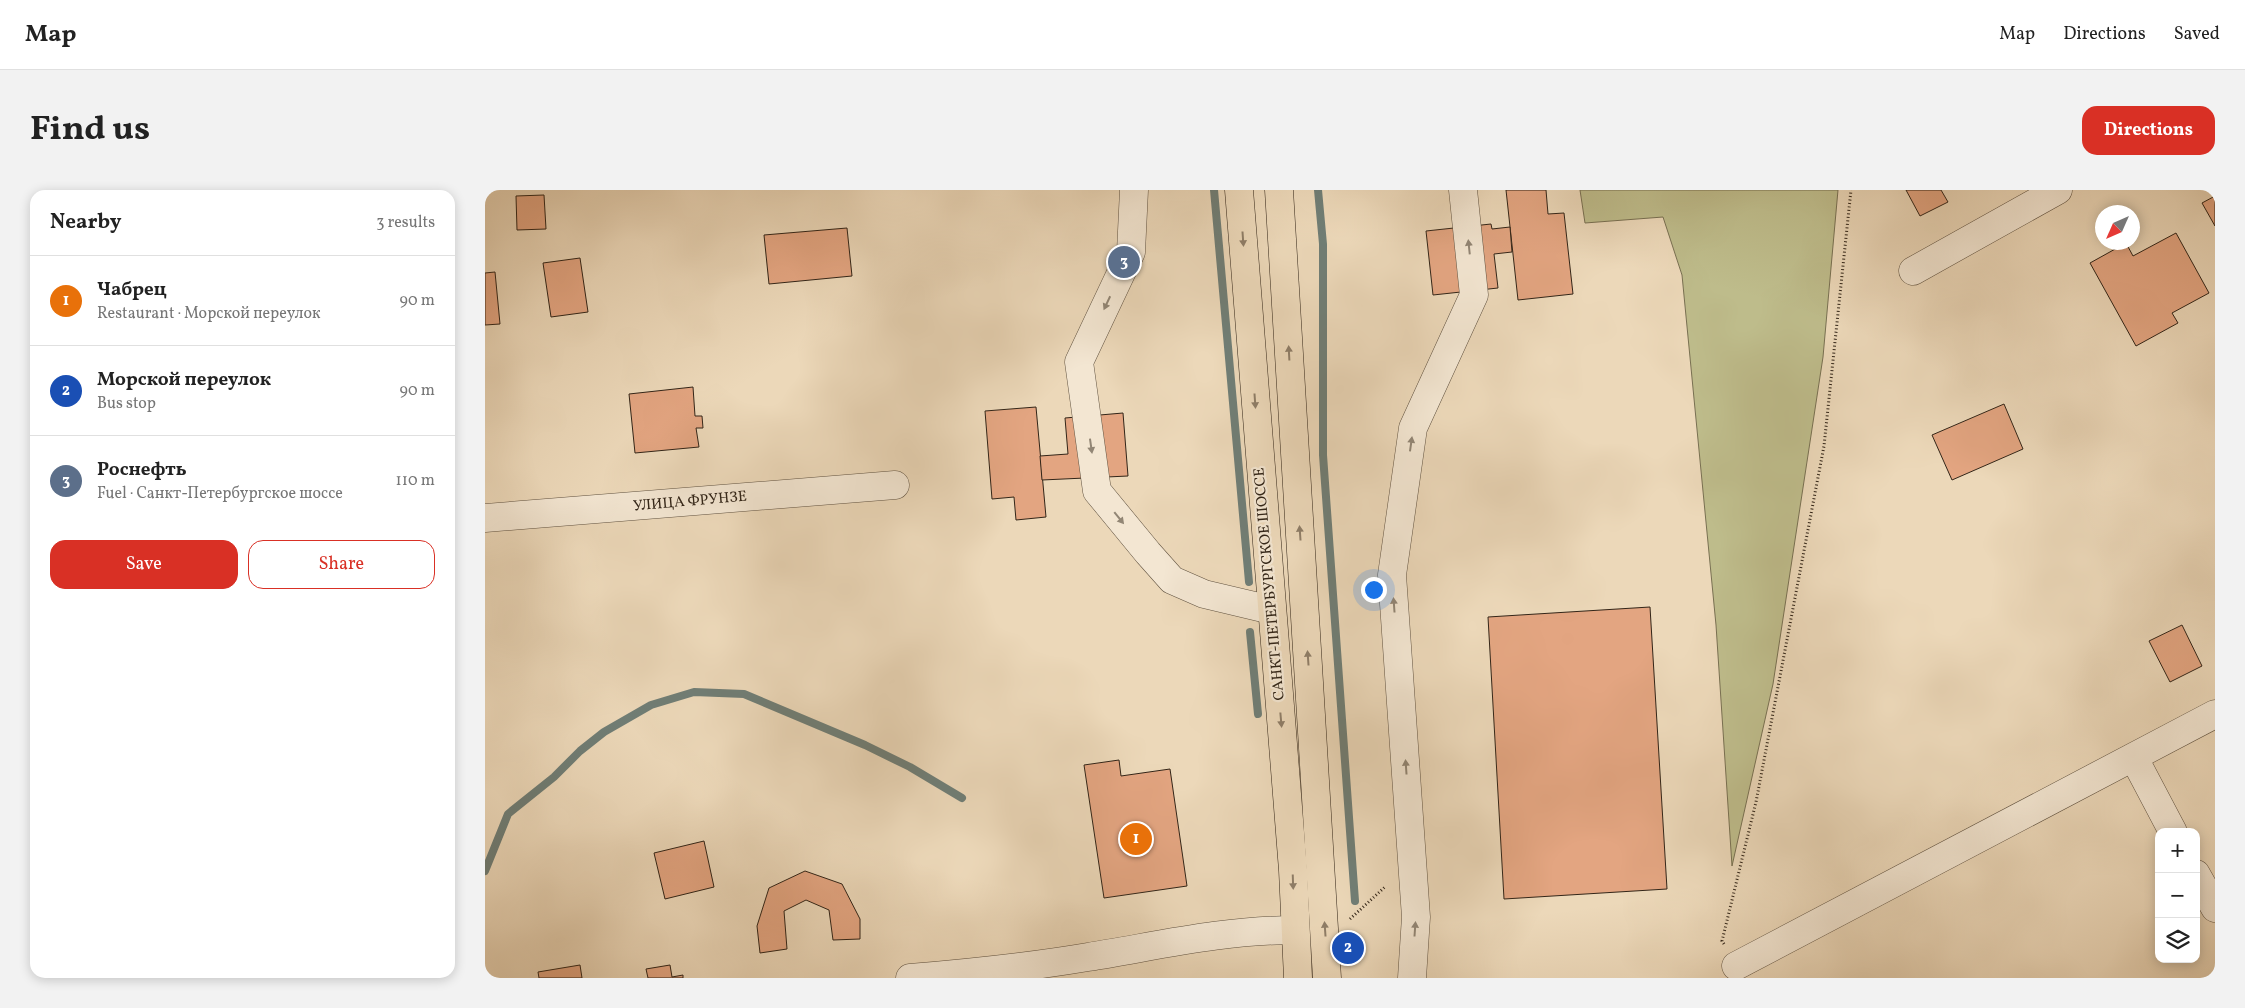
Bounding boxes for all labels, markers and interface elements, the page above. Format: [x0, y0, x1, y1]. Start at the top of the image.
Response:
text: Map [25, 18, 76, 52]
text: Map [1999, 22, 2035, 47]
text: Directions [2063, 22, 2146, 47]
text: Saved [2174, 22, 2220, 47]
text: Find us [30, 106, 150, 154]
button: Directions [2082, 106, 2215, 155]
north arrow [2095, 205, 2140, 250]
text: Nearby [50, 208, 121, 237]
text: 3 results [376, 212, 435, 234]
one-way arrow [1239, 231, 1247, 247]
one-way arrow [1465, 239, 1473, 255]
pin: 3 [1108, 243, 1140, 281]
text: Чабрец [97, 277, 167, 303]
text: 1 [63, 290, 69, 312]
text: 90 m [399, 290, 435, 312]
one-way arrow [1103, 296, 1111, 310]
text: Restaurant · Морской переулок [97, 303, 321, 325]
one-way arrow [1285, 345, 1293, 361]
text: Морской переулок [97, 367, 271, 393]
text: 2 [62, 380, 70, 402]
text: 90 m [399, 380, 435, 402]
text: Bus stop [97, 393, 156, 415]
one-way arrow [1252, 393, 1260, 409]
one-way arrow [1407, 436, 1415, 452]
one-way arrow [1087, 438, 1095, 454]
text: Роснефть [97, 457, 187, 483]
street label: САНКТ-ПЕТЕРБУРГСКОЕ ШОССЕ [1249, 467, 1291, 701]
text: 3 [62, 470, 70, 492]
text: 110 m [396, 470, 435, 492]
text: Fuel · Санкт-Петербургское шоссе [97, 483, 343, 505]
street label: УЛИЦА ФРУНЗЕ [632, 487, 748, 517]
one-way arrow [1113, 511, 1124, 524]
one-way arrow [1296, 525, 1304, 541]
button: Save [50, 540, 238, 589]
button: Share [248, 540, 435, 589]
your location [1361, 577, 1387, 603]
one-way arrow [1390, 597, 1398, 613]
one-way arrow [1304, 650, 1312, 666]
one-way arrow [1277, 712, 1285, 728]
one-way arrow [1401, 759, 1409, 775]
pin: 1 [1120, 820, 1152, 858]
map controls [2155, 828, 2200, 963]
button: + [2155, 828, 2200, 873]
button: − [2155, 873, 2200, 918]
one-way arrow [1289, 874, 1297, 890]
button: layers [2155, 918, 2200, 963]
one-way arrow [1320, 921, 1328, 937]
one-way arrow [1412, 921, 1420, 937]
pin: 2 [1332, 929, 1364, 967]

